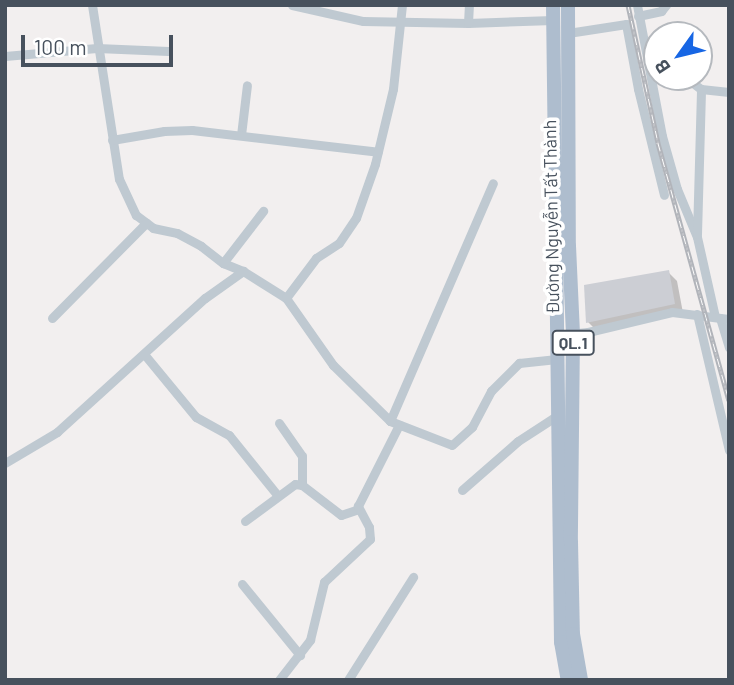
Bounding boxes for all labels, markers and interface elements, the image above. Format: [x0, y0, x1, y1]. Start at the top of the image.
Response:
scale bar [24, 21, 177, 65]
north arrow [643, 21, 713, 91]
text: 100 m [34, 34, 87, 59]
text: B [649, 56, 675, 78]
street label: Đường Nguyễn Tất Thành [539, 120, 563, 314]
road number: QL.1 [550, 330, 596, 356]

